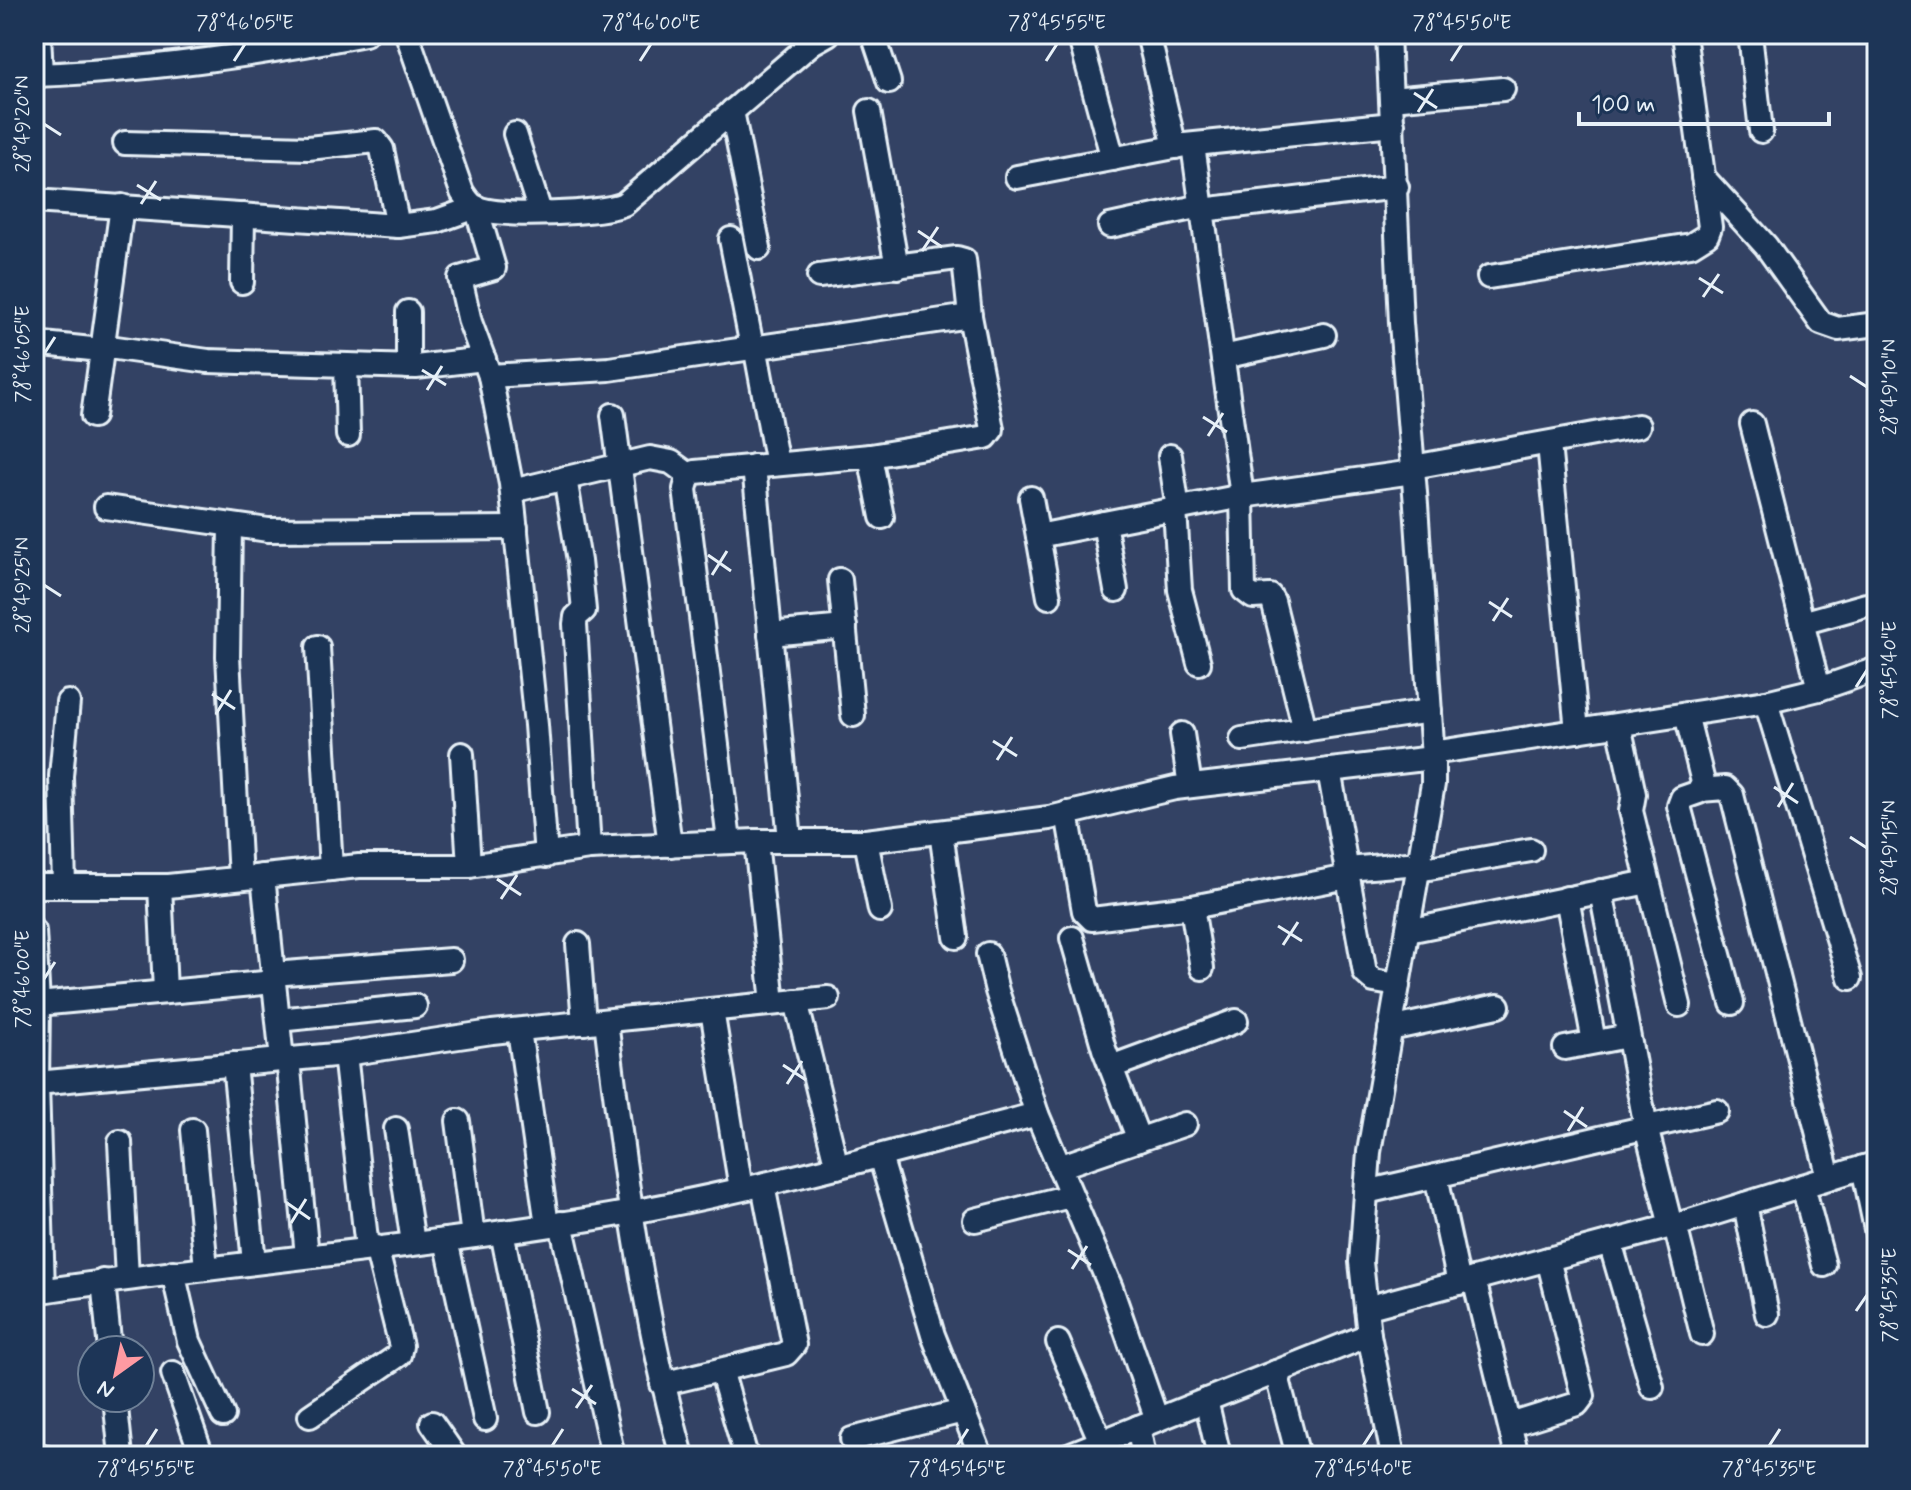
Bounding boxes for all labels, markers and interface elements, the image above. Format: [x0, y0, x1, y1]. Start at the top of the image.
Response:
text: 78°46'05"E [196, 10, 294, 37]
text: 78°46'00"E [602, 10, 700, 37]
text: 78°45'55"E [1008, 10, 1106, 37]
text: 78°45'50"E [1413, 10, 1511, 37]
text: 28°49'20"N [10, 75, 37, 173]
scale bar [1579, 76, 1829, 126]
text: 100 m [1591, 90, 1655, 121]
text: 78°46'05"E [10, 305, 37, 403]
text: 28°49'10"N [1877, 339, 1904, 435]
text: 28°49'25"N [10, 537, 37, 633]
text: 78°45'40"E [1877, 621, 1904, 719]
text: 28°49'15"N [1877, 800, 1904, 896]
text: 78°46'00"E [10, 930, 37, 1028]
text: 78°45'35"E [1877, 1247, 1904, 1343]
north arrow [76, 1334, 156, 1414]
text: N [92, 1373, 120, 1405]
text: 78°45'55"E [97, 1456, 195, 1483]
text: 78°45'50"E [503, 1456, 601, 1483]
text: 78°45'45"E [908, 1456, 1006, 1483]
text: 78°45'40"E [1314, 1456, 1412, 1483]
text: 78°45'35"E [1721, 1456, 1817, 1483]

